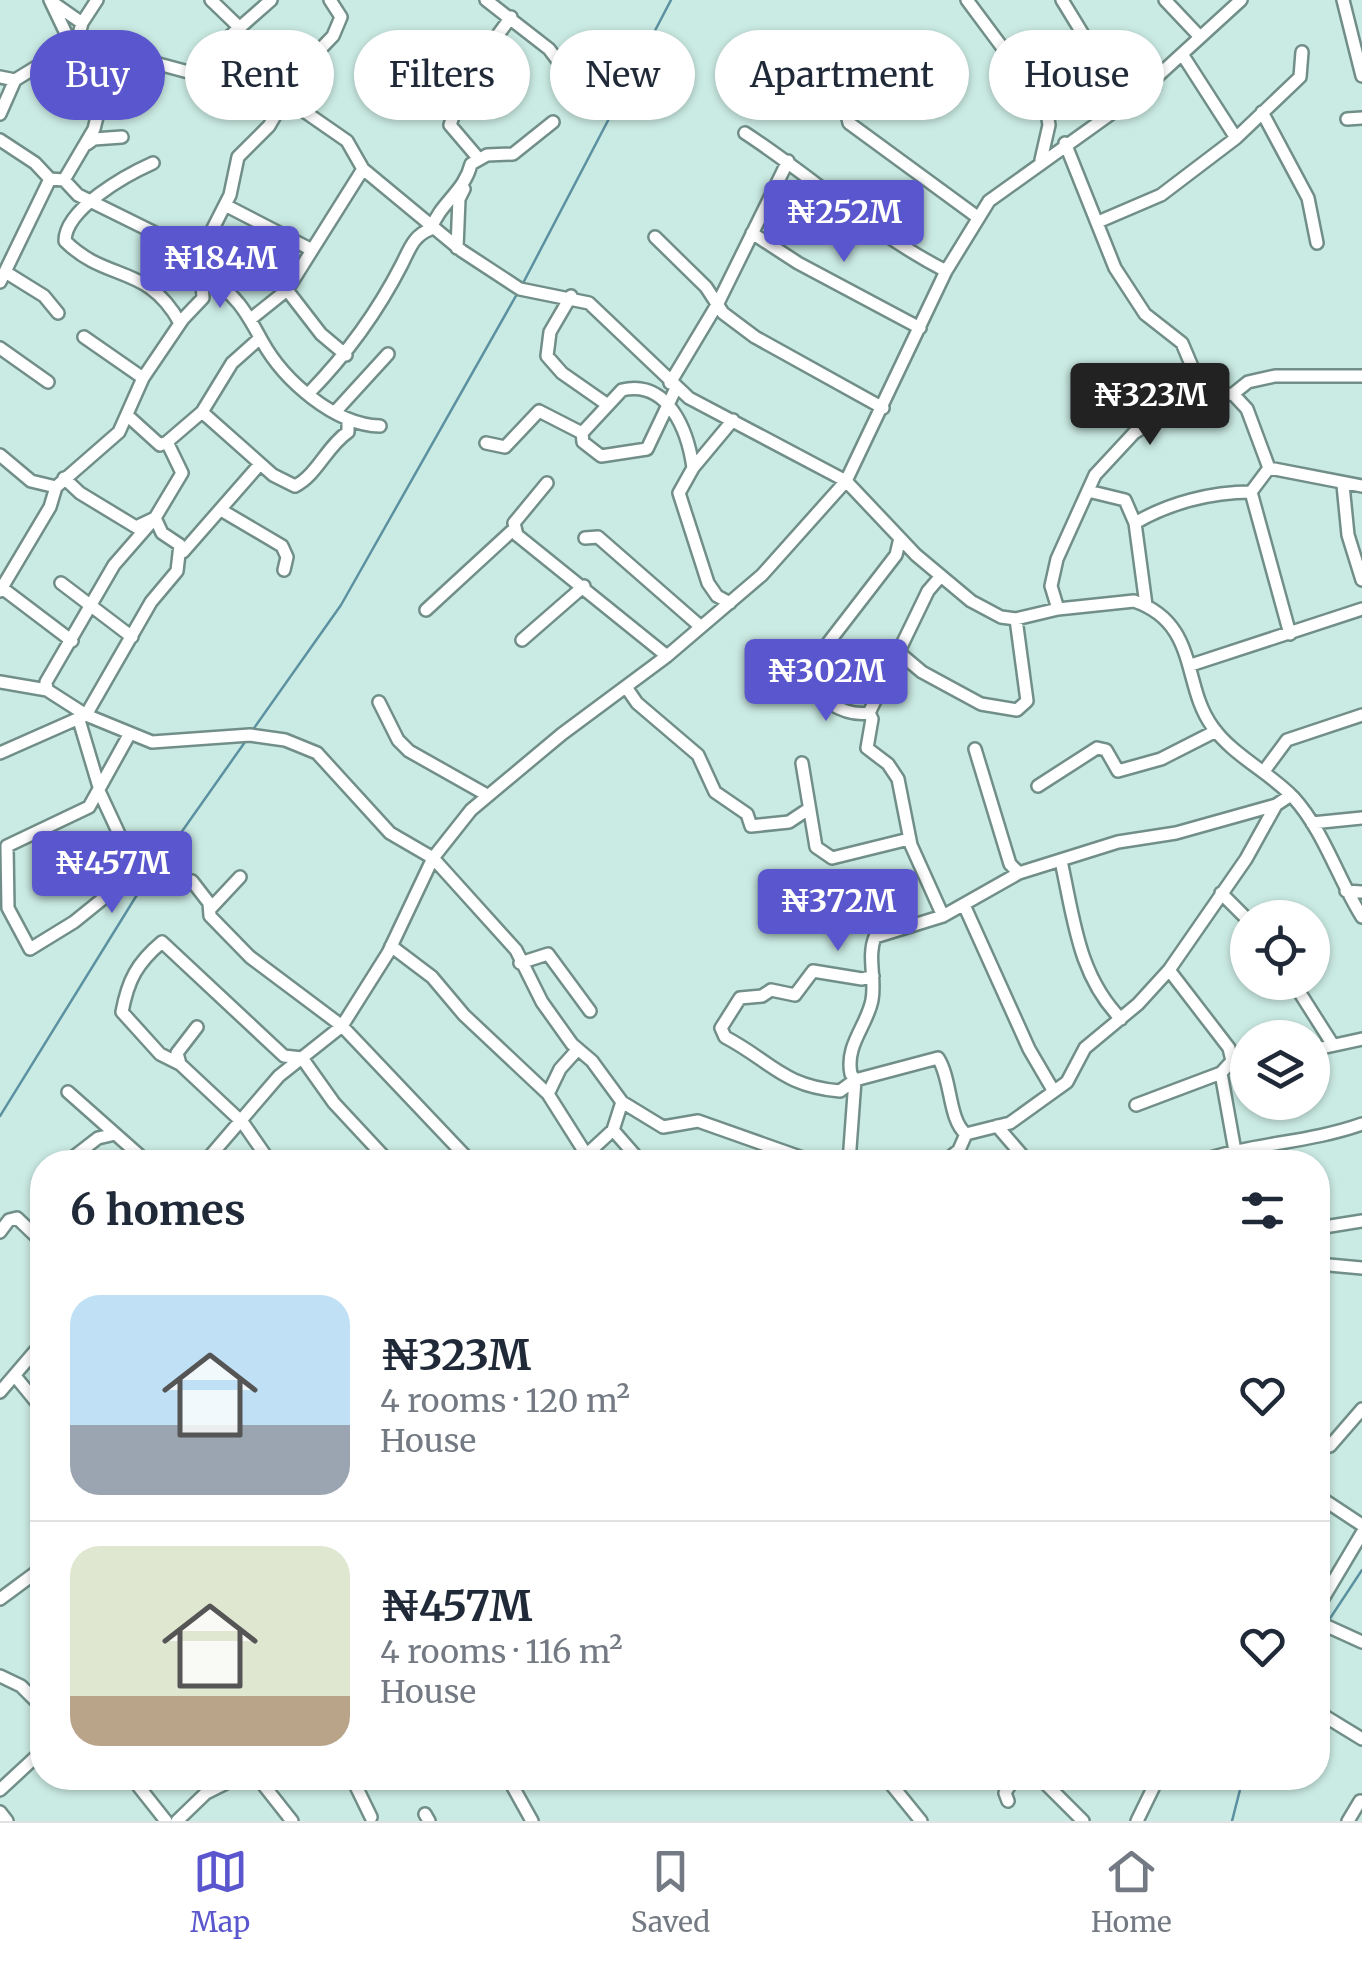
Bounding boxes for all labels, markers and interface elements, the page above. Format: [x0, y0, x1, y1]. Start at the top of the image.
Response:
chip: Buy [30, 30, 165, 120]
chip: Rent [185, 30, 334, 120]
chip: Filters [354, 30, 530, 120]
chip: New [550, 30, 695, 120]
chip: Apartment [715, 30, 969, 120]
chip: House [989, 30, 1164, 120]
pin: ₦252M [774, 180, 914, 265]
text: ₦252M [786, 192, 902, 232]
pin: ₦184M [150, 226, 290, 311]
text: ₦184M [162, 238, 278, 278]
pin: ₦323M [1080, 363, 1220, 448]
text: ₦323M [1092, 375, 1208, 415]
pin: ₦302M [756, 639, 896, 724]
text: ₦302M [767, 651, 885, 691]
pin: ₦457M [42, 831, 182, 916]
text: ₦457M [54, 843, 170, 883]
pin: ₦372M [768, 869, 908, 954]
text: ₦372M [780, 881, 896, 921]
map controls [1230, 900, 1330, 1120]
button: locate [1230, 900, 1330, 1000]
button: layers [1230, 1020, 1330, 1120]
icon: filters [1235, 1183, 1290, 1238]
text: 6 homes [70, 1184, 246, 1236]
text: ₦323M [380, 1329, 531, 1381]
icon: home [150, 1335, 270, 1455]
icon: heart [1235, 1368, 1290, 1423]
text: 4 rooms · 120 m² [380, 1381, 630, 1421]
text: House [380, 1421, 476, 1461]
text: ₦457M [380, 1580, 532, 1632]
icon: home [150, 1586, 270, 1706]
icon: heart [1235, 1619, 1290, 1674]
text: 4 rooms · 116 m² [380, 1632, 623, 1672]
text: House [380, 1672, 476, 1712]
tab: Map [190, 1844, 250, 1940]
tab: Saved [631, 1844, 710, 1940]
tab: Home [1091, 1844, 1172, 1940]

